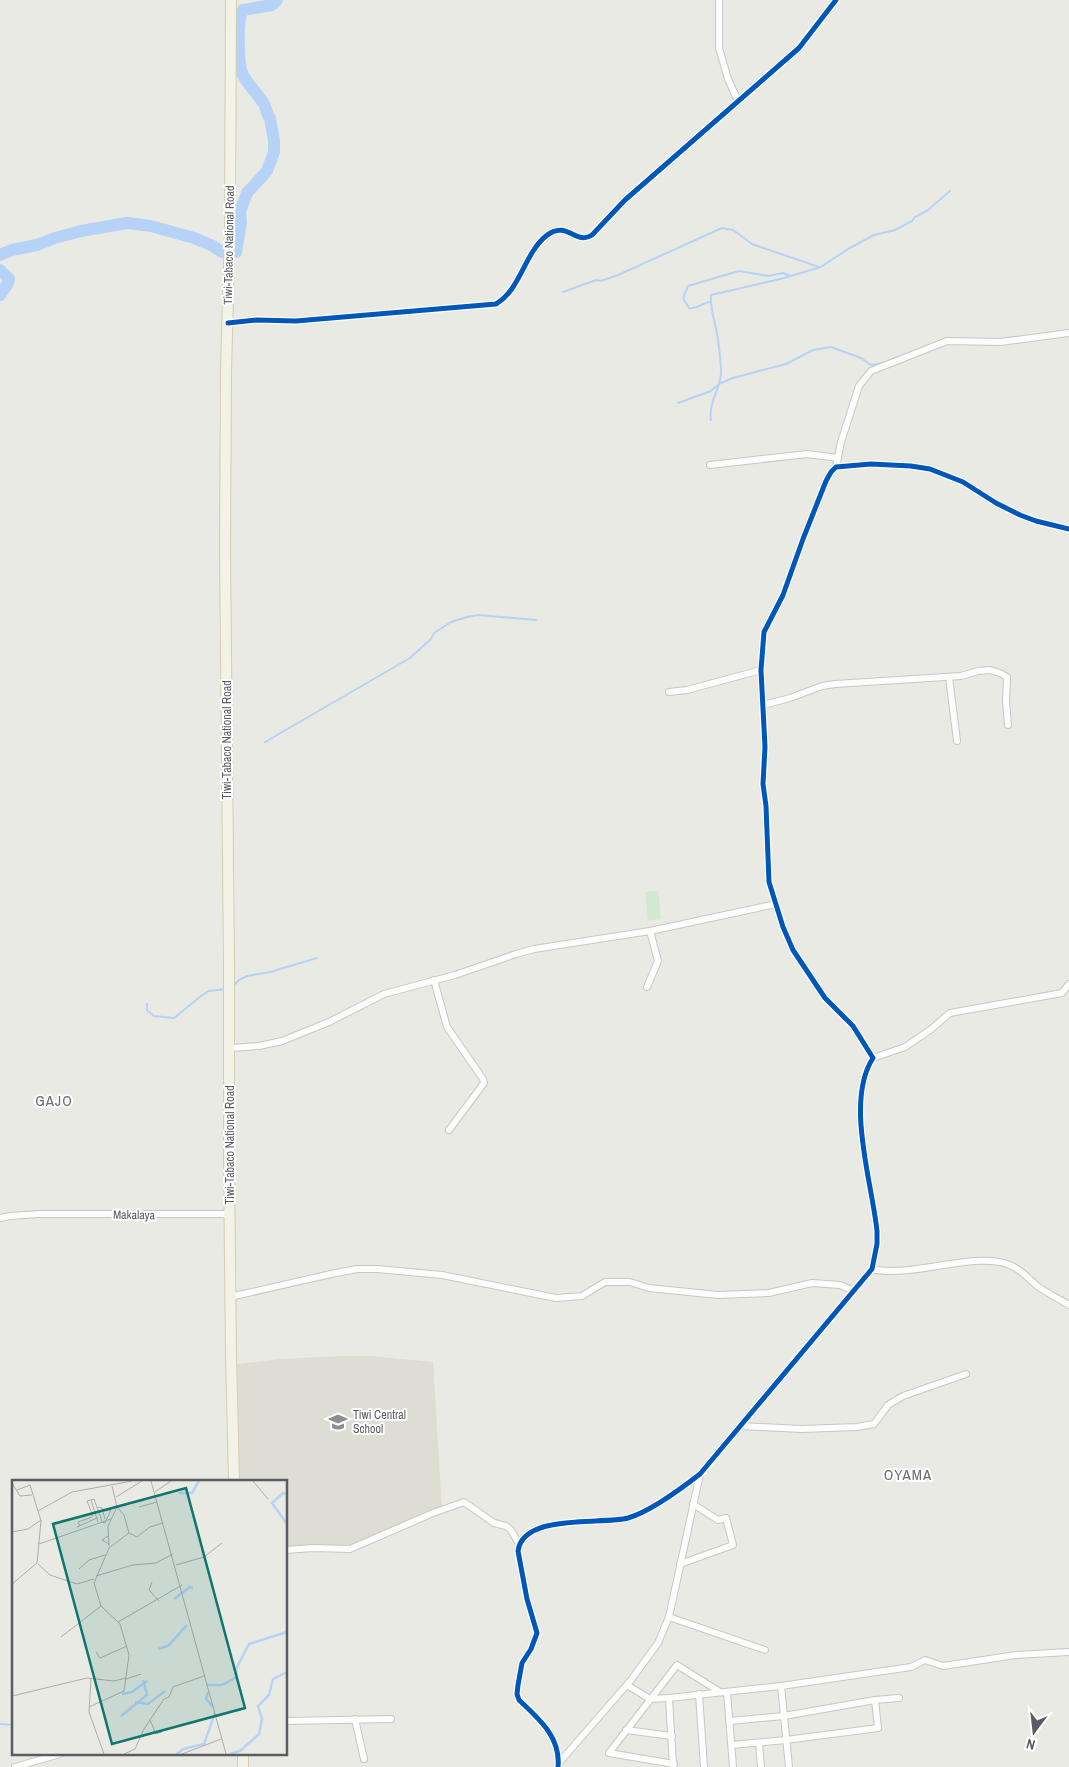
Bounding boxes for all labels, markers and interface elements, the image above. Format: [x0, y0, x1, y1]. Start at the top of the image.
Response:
street label: Tiwi-Tabaco National Road [220, 185, 238, 305]
street label: Tiwi-Tabaco National Road [219, 680, 235, 800]
street label: Tiwi-Tabaco National Road [222, 1085, 238, 1205]
district label: GAJO [35, 1090, 73, 1111]
street label: Makalaya [113, 1207, 156, 1223]
place label: Tiwi Central School [353, 1407, 406, 1437]
school or university icon: Tiwi Central School [327, 1411, 349, 1433]
district label: OYAMA [884, 1464, 932, 1485]
inset map [12, 1480, 288, 1754]
north arrow [1009, 1707, 1059, 1757]
text: N [1024, 1735, 1037, 1754]

